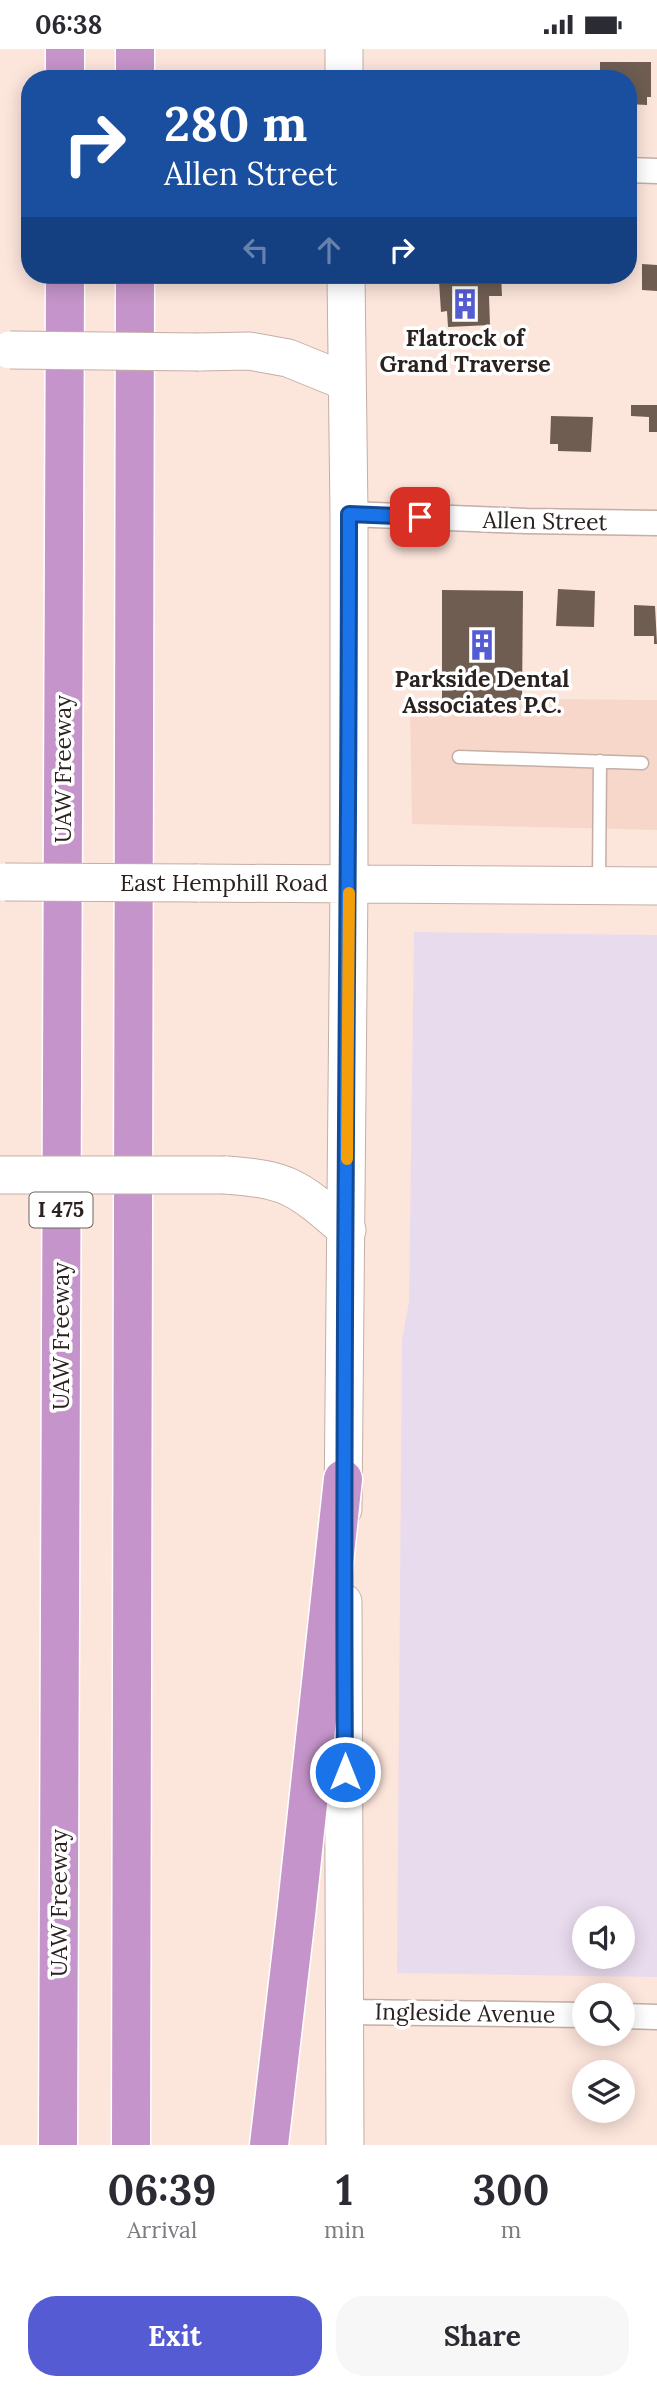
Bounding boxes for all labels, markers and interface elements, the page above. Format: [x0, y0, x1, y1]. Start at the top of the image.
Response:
text: 06:38 [35, 8, 102, 41]
text: 280 m [164, 92, 307, 154]
icon: right [49, 98, 140, 189]
text: Allen Street [164, 153, 337, 194]
icon: left [237, 231, 275, 269]
icon: ahead [310, 231, 348, 269]
icon: right [383, 231, 421, 269]
building icon: Flatrock of Grand Traverse [448, 287, 482, 321]
place label: Flatrock of Grand Traverse [379, 323, 551, 378]
pin [390, 487, 450, 547]
icon: arrive [401, 498, 439, 536]
street label: Allen Street [481, 505, 608, 536]
building icon: Parkside Dental Associates P.C. [465, 628, 499, 662]
place label: Parkside Dental Associates P.C. [395, 664, 569, 719]
street label: UAW Freeway [48, 694, 77, 843]
street label: East Hemphill Road [120, 868, 328, 897]
road number: I 475 [29, 1193, 92, 1227]
street label: UAW Freeway [46, 1261, 75, 1410]
position arrow [308, 1735, 382, 1809]
street label: UAW Freeway [44, 1828, 73, 1977]
map controls [572, 1906, 635, 2123]
button: sound [572, 1906, 635, 1969]
button: search [572, 1983, 635, 2046]
street label: Ingleside Avenue [374, 1996, 556, 2029]
button: layers [572, 2060, 635, 2123]
text: 06:39 [107, 2163, 217, 2217]
text: 1 [336, 2163, 353, 2217]
text: 300 [473, 2163, 549, 2217]
text: Arrival [127, 2215, 197, 2244]
text: min [324, 2215, 365, 2244]
text: m [501, 2215, 521, 2244]
button: Exit [28, 2296, 322, 2376]
button: Share [336, 2296, 629, 2376]

